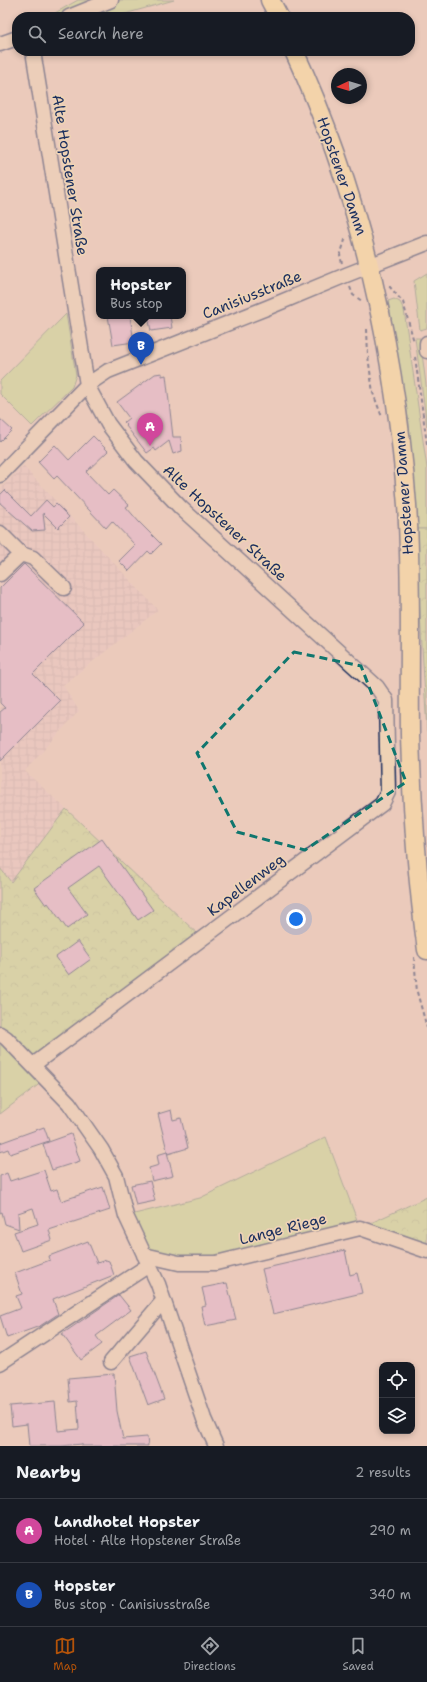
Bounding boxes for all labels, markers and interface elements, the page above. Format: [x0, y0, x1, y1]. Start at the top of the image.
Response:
search box [12, 12, 415, 56]
icon: search [26, 23, 48, 45]
text: Search here [58, 24, 144, 44]
north arrow [331, 68, 367, 104]
street label: Alte Hopstener Straße [47, 93, 93, 257]
street label: Hopstener Damm [312, 114, 372, 238]
street label: Canisiusstraße [199, 266, 305, 324]
popup [96, 267, 186, 319]
text: Hopster [110, 275, 172, 295]
text: Bus stop [110, 295, 163, 312]
pin: B [128, 332, 154, 365]
pin: A [137, 413, 163, 446]
street label: Hopstener Damm [390, 430, 418, 556]
street label: Alte Hopstener Straße [159, 460, 291, 586]
street label: Kapellenweg [203, 849, 289, 921]
your location [286, 909, 306, 929]
street label: Lange Riege [237, 1208, 329, 1250]
map controls [379, 1362, 415, 1434]
button: locate [379, 1362, 415, 1398]
button: layers [379, 1398, 415, 1434]
text: Nearby [16, 1461, 81, 1483]
text: 2 results [355, 1464, 411, 1481]
text: Landhotel Hopster [54, 1512, 200, 1532]
text: A [24, 1522, 34, 1539]
text: 290 m [369, 1522, 411, 1539]
text: Hotel · Alte Hopstener Straße [54, 1532, 241, 1549]
text: Hopster [54, 1576, 116, 1596]
text: B [25, 1586, 33, 1603]
text: 340 m [369, 1586, 411, 1603]
text: Bus stop · Canisiusstraße [54, 1596, 210, 1613]
tab: Map [53, 1635, 77, 1674]
tab: Directions [183, 1635, 236, 1674]
tab: Saved [342, 1635, 374, 1674]

